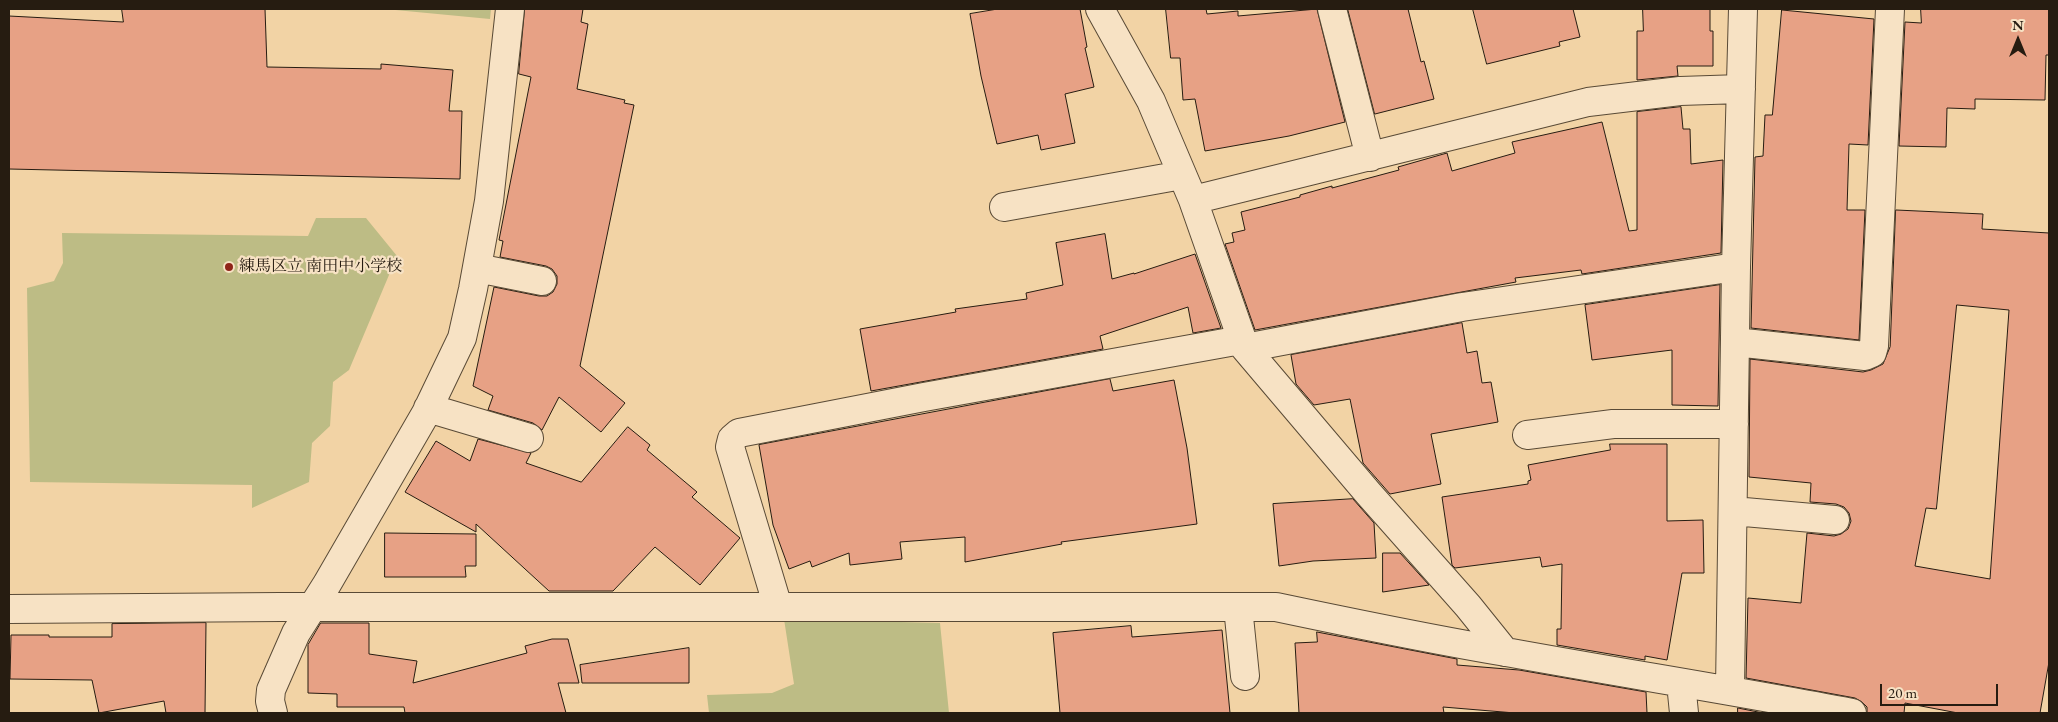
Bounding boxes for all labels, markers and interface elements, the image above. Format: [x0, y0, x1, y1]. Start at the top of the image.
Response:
north arrow [1993, 15, 2043, 65]
text: N [2012, 16, 2024, 34]
place label: 練馬区立 南田中小学校 [239, 257, 402, 277]
marker: 練馬区立 南田中小学校 [223, 261, 235, 273]
scale bar [1883, 674, 2000, 706]
text: 20 m [1888, 683, 1917, 702]

